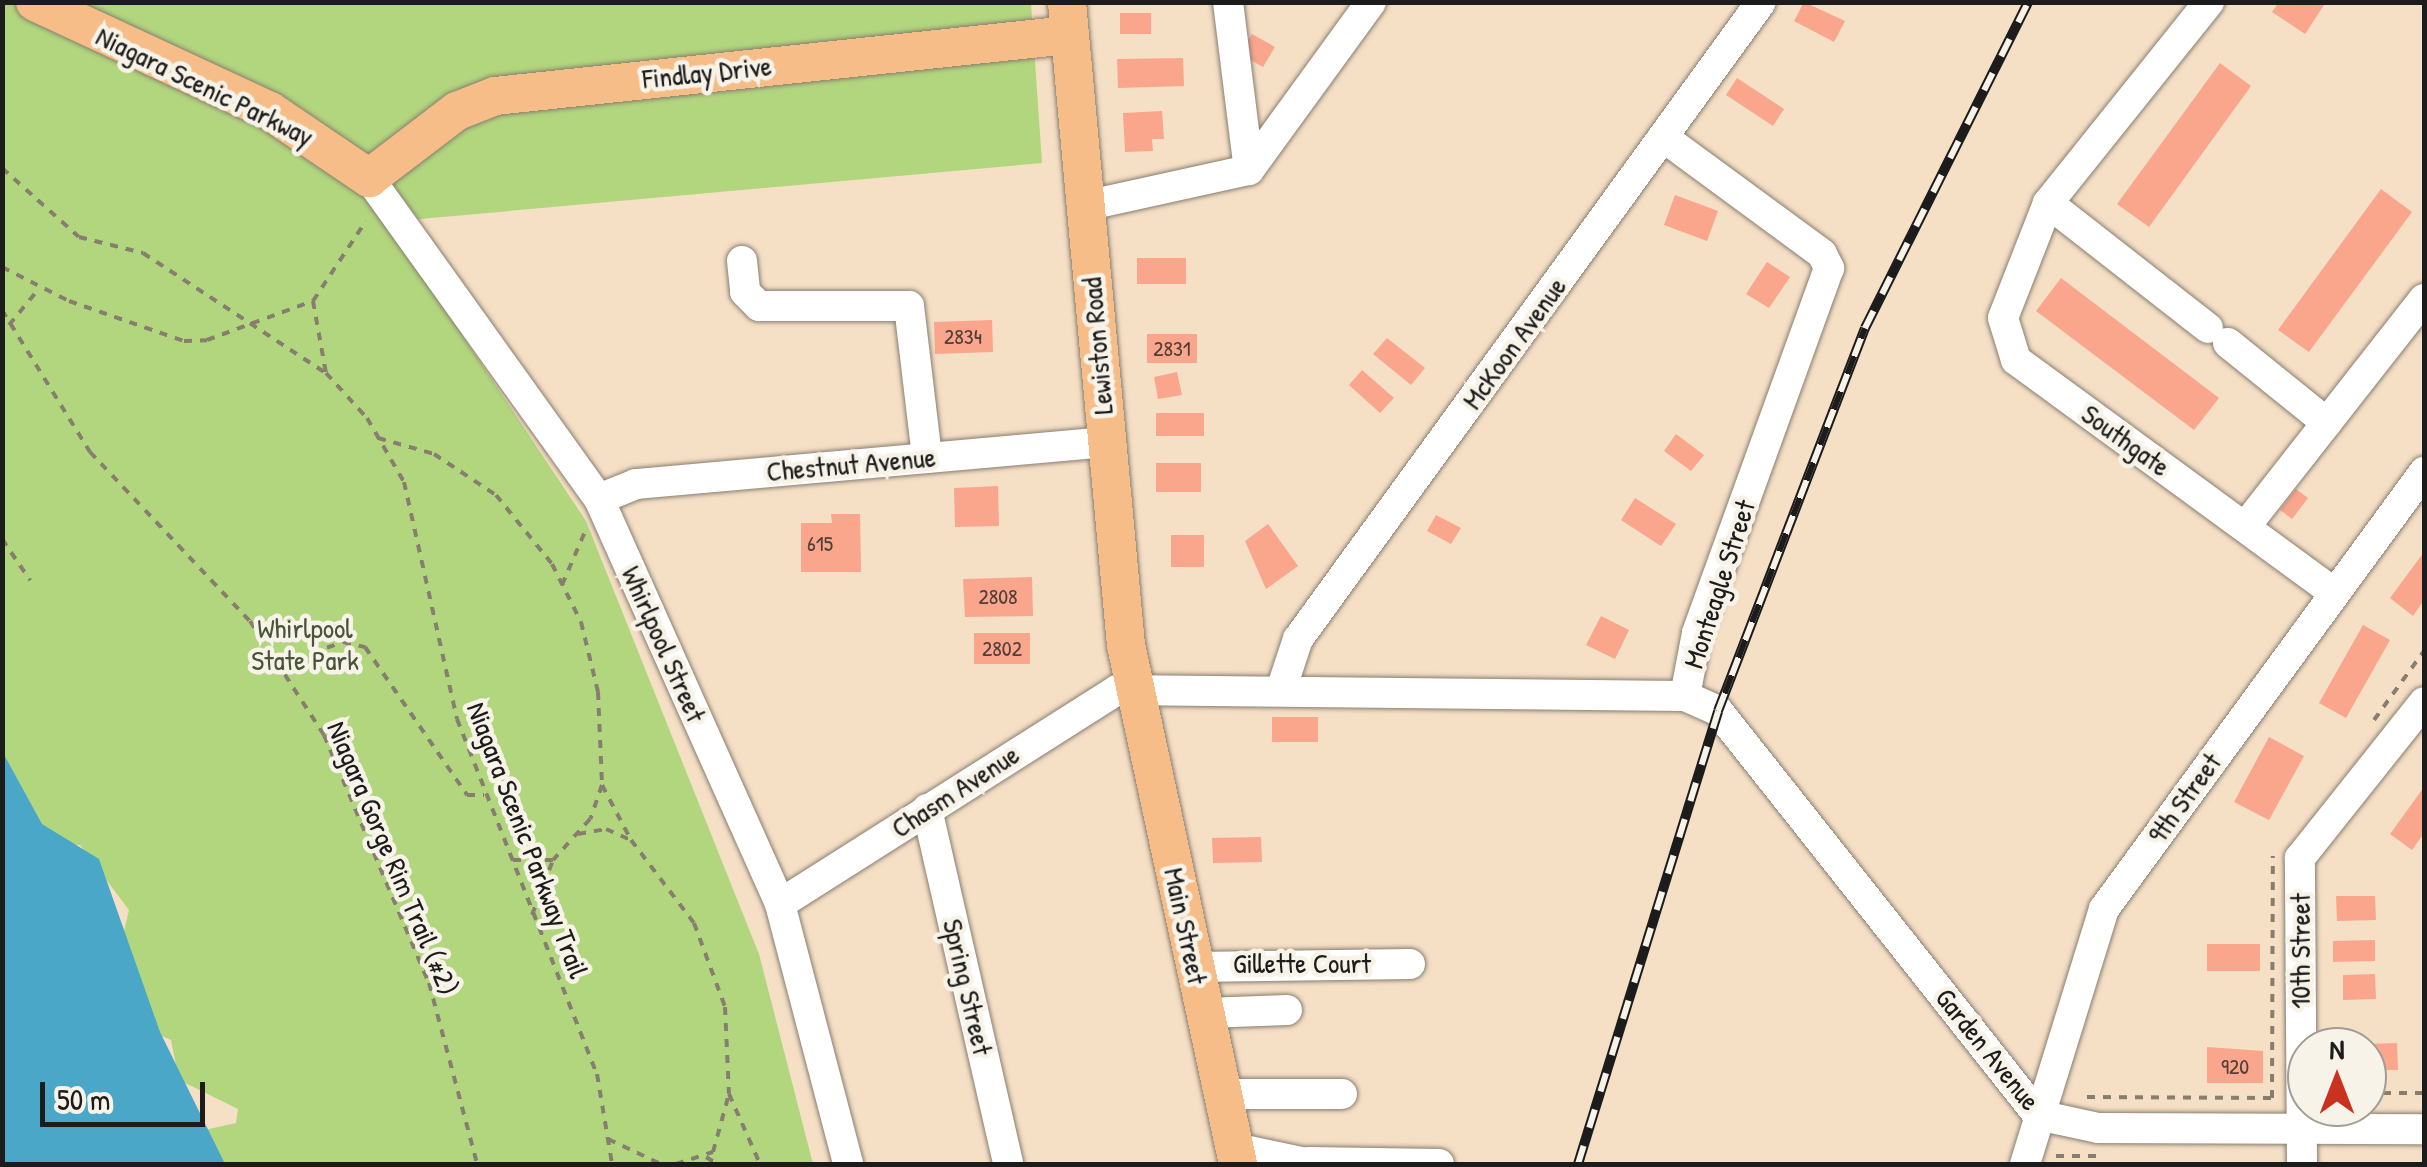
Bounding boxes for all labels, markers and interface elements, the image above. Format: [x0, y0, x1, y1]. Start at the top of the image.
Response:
street label: Niagara Scenic Parkway [91, 19, 319, 153]
street label: Findlay Drive [641, 49, 773, 95]
street label: McKoon Avenue [1455, 270, 1573, 416]
street label: Lewiston Road [1074, 276, 1120, 416]
house number: 2834 [944, 324, 982, 350]
house number: 2831 [1153, 336, 1191, 362]
street label: Southgate [2075, 397, 2177, 483]
street label: Chestnut Avenue [765, 440, 937, 488]
street label: Monteagle Street [1676, 496, 1762, 672]
house number: 615 [807, 531, 833, 557]
street label: Whirlpool Street [615, 561, 713, 727]
house number: 2808 [978, 584, 1018, 610]
park label: Whirlpool State Park [251, 611, 359, 677]
house number: 2802 [982, 636, 1022, 662]
street label: Niagara Scenic Parkway Trail [460, 697, 596, 983]
street label: Niagara Gorge Rim Trail (#2) [320, 716, 466, 1000]
street label: Chasm Avenue [885, 737, 1025, 845]
street label: 9th Street [2140, 746, 2228, 850]
street label: Main Street [1157, 865, 1215, 987]
street label: 10th Street [2283, 893, 2317, 1009]
street label: Spring Street [936, 916, 1000, 1058]
street label: Gillette Court [1233, 946, 1371, 980]
street label: Garden Avenue [1929, 981, 2047, 1117]
north arrow [2287, 1027, 2387, 1127]
text: N [2330, 1030, 2344, 1068]
house number: 920 [2221, 1054, 2249, 1080]
scale bar [45, 1062, 210, 1124]
text: 50 m [57, 1079, 110, 1119]

